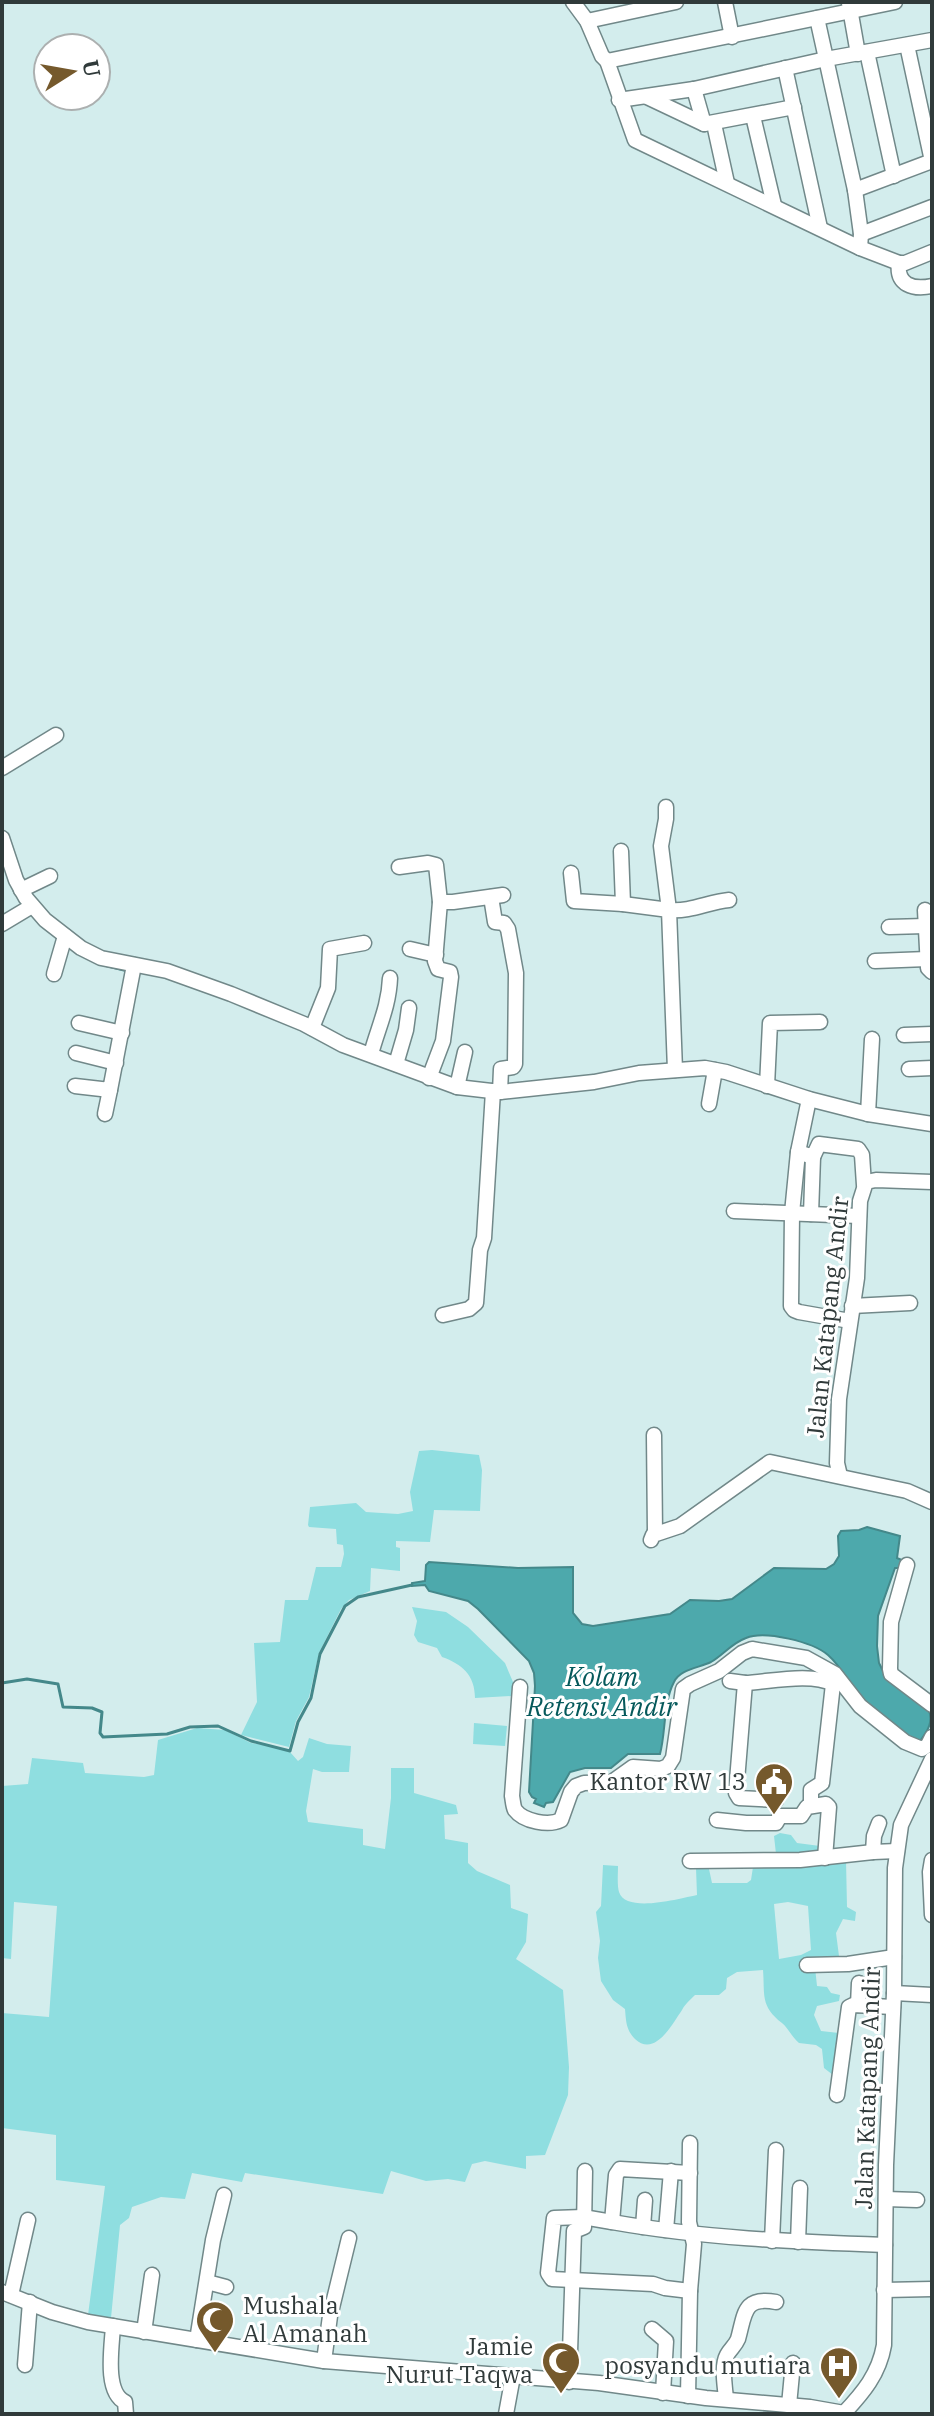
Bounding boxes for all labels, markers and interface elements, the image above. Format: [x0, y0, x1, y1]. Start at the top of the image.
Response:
north arrow [32, 32, 112, 112]
text: U [76, 57, 108, 79]
street label: Jalan Katapang Andir [798, 1194, 856, 1439]
water label: Kolam Retensi Andir [526, 1659, 678, 1723]
public building icon: Kantor RW 13 [753, 1761, 795, 1816]
place label: Kantor RW 13 [590, 1765, 746, 1797]
street label: Jalan Katapang Andir [847, 1966, 887, 2210]
place label: Mushala Al Amanah [243, 2289, 368, 2349]
mosque icon: Mushala Al Amanah [194, 2299, 236, 2354]
place label: Jamie Nurut Taqwa [386, 2330, 533, 2390]
mosque icon: Jamie Nurut Taqwa [540, 2340, 582, 2395]
hospital icon: posyandu mutiara [818, 2345, 860, 2400]
place label: posyandu mutiara [604, 2349, 811, 2381]

